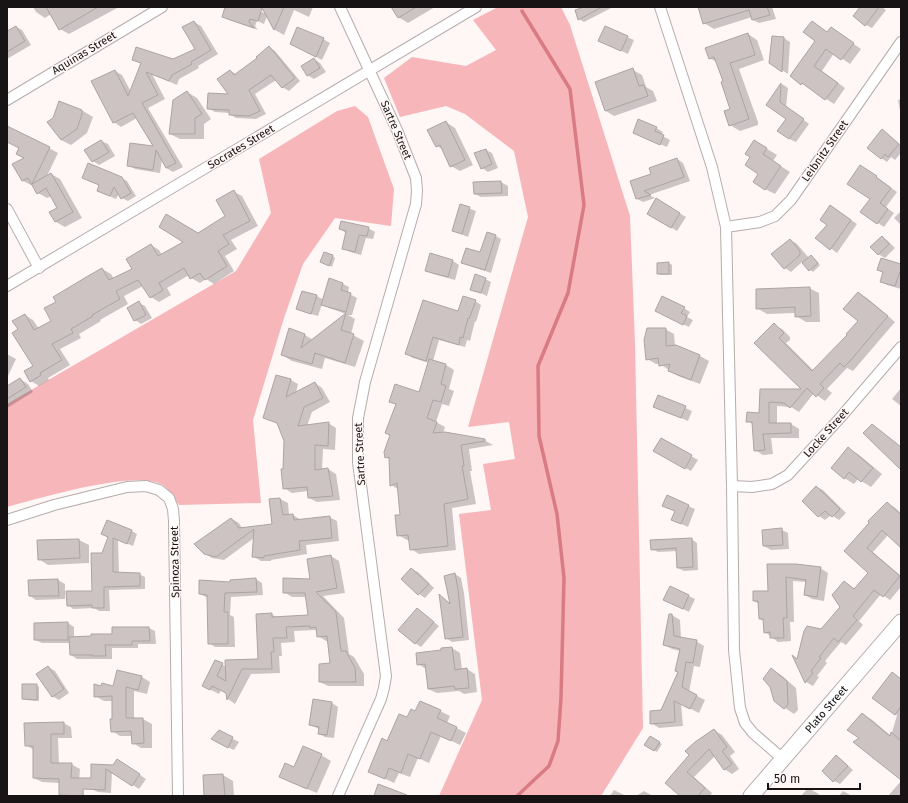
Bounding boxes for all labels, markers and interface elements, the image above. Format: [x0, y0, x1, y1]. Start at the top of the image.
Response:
street label: Aquinas Street [50, 29, 118, 77]
street label: Sartre Street [378, 99, 414, 161]
street label: Leibnitz Street [799, 118, 851, 184]
street label: Socrates Street [205, 122, 277, 172]
street label: Locke Street [801, 406, 851, 460]
street label: Sartre Street [352, 422, 368, 486]
street label: Spinoza Street [168, 526, 182, 598]
street label: Plato Street [802, 682, 850, 735]
scale bar [768, 765, 860, 791]
text: 50 m [774, 772, 800, 786]

